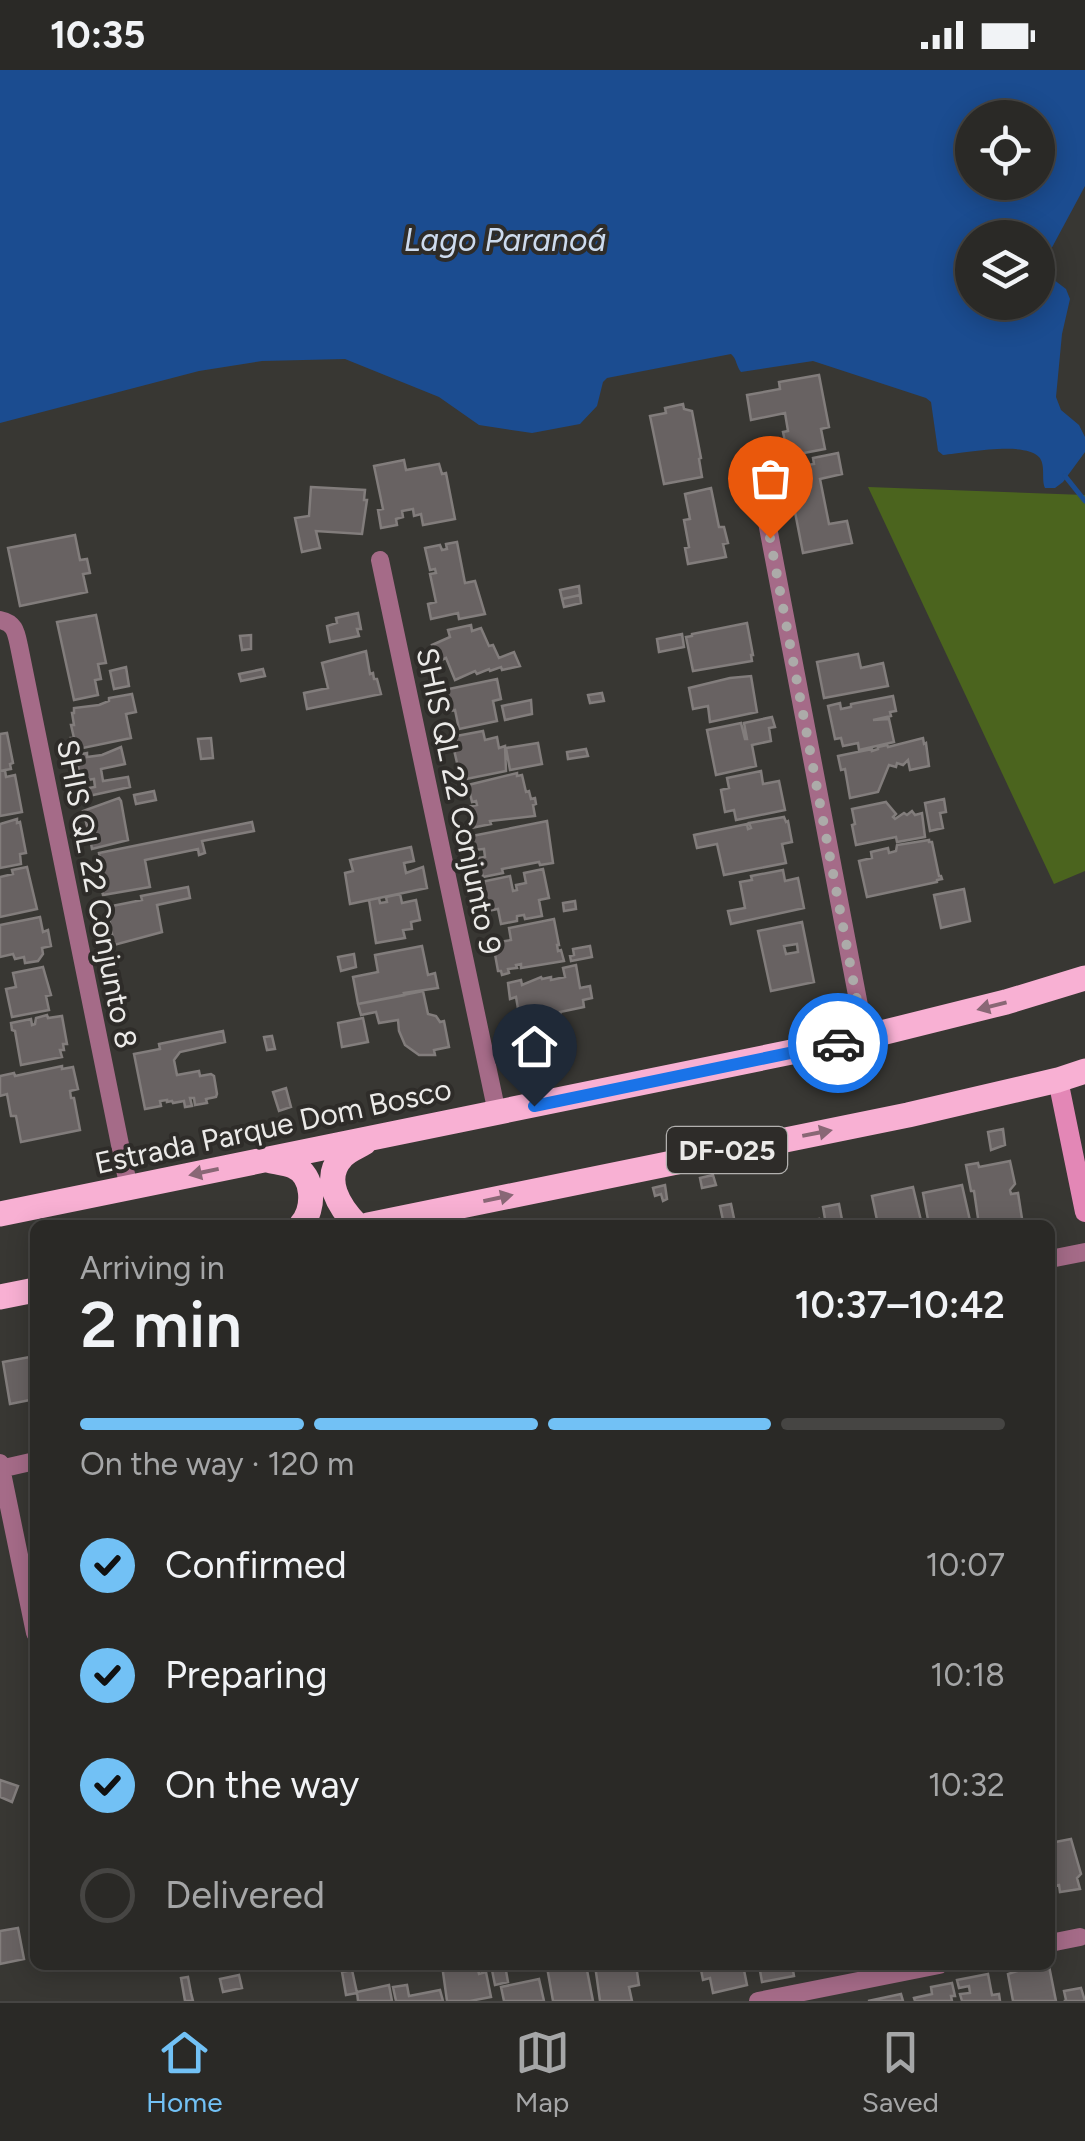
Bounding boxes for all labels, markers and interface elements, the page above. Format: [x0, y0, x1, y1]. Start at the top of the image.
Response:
text: 10:35 [50, 12, 145, 58]
map controls [955, 100, 1055, 320]
button: locate [955, 100, 1055, 200]
button: layers [955, 220, 1055, 320]
water label: Lago Paranoá [404, 221, 606, 259]
pin [728, 436, 813, 539]
icon: bag [743, 451, 798, 506]
street label: SHIS QL 22 Conjunto 9 [408, 644, 510, 958]
street label: SHIS QL 22 Conjunto 8 [49, 736, 145, 1052]
courier [788, 993, 888, 1093]
one-way arrow [976, 999, 1007, 1014]
pin [492, 1004, 577, 1107]
icon: car [811, 1016, 866, 1071]
icon: home [507, 1019, 562, 1074]
street label: Estrada Parque Dom Bosco [91, 1070, 455, 1182]
one-way arrow [801, 1125, 833, 1140]
road number: DF-025 [667, 1127, 787, 1173]
one-way arrow [188, 1165, 219, 1180]
one-way arrow [483, 1190, 514, 1205]
text: Arriving in [80, 1249, 225, 1287]
text: 10:37–10:42 [794, 1282, 1005, 1328]
text: 2 min [80, 1285, 242, 1363]
text: On the way · 120 m [80, 1445, 354, 1483]
icon: check [80, 1538, 135, 1593]
text: Confirmed [165, 1542, 347, 1588]
text: 10:07 [925, 1546, 1005, 1584]
icon: check [80, 1648, 135, 1703]
text: Preparing [165, 1652, 327, 1698]
text: 10:18 [930, 1656, 1005, 1694]
icon: check [80, 1758, 135, 1813]
text: On the way [165, 1762, 359, 1808]
text: 10:32 [928, 1766, 1005, 1804]
text: Delivered [165, 1872, 325, 1918]
tab: Home [146, 2025, 222, 2119]
tab: Map [515, 2025, 570, 2119]
tab: Saved [862, 2025, 939, 2119]

